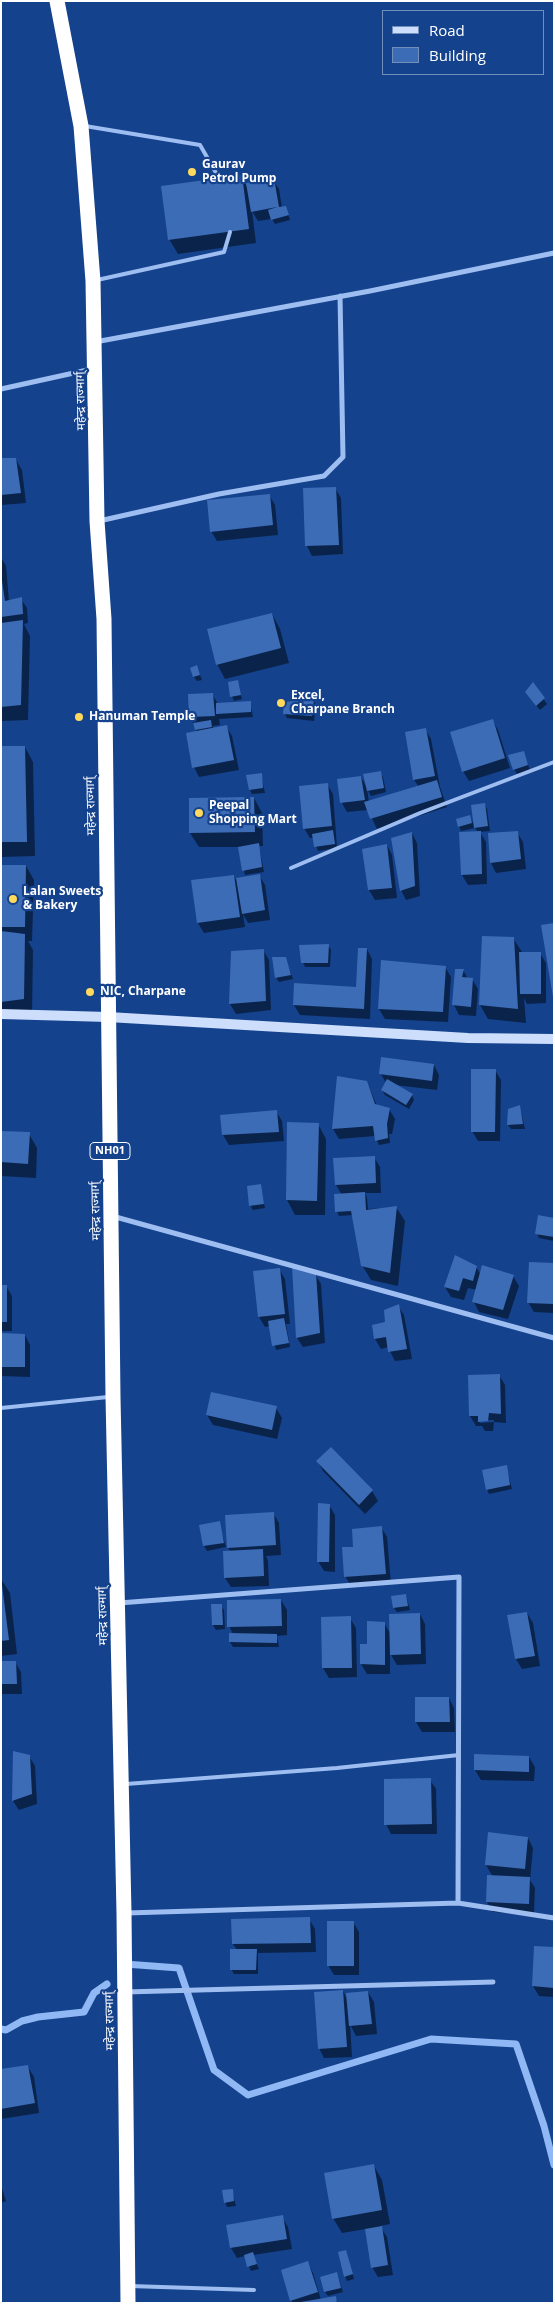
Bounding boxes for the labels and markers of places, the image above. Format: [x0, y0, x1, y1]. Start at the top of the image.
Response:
place label: Gaurav Petrol Pump [202, 158, 276, 186]
marker: Gaurav Petrol Pump [186, 166, 198, 178]
place label: Excel, Charpane Branch [291, 689, 395, 717]
marker: Excel, Charpane Branch [275, 697, 287, 709]
place label: Hanuman Temple [89, 710, 195, 724]
marker: Hanuman Temple [73, 711, 85, 723]
place label: Peepal Shopping Mart [209, 799, 297, 827]
marker: Peepal Shopping Mart [193, 807, 205, 819]
place label: Lalan Sweets & Bakery [23, 885, 101, 913]
marker: Lalan Sweets & Bakery [7, 893, 19, 905]
place label: NIC, Charpane [100, 985, 186, 999]
marker: NIC, Charpane [84, 986, 96, 998]

